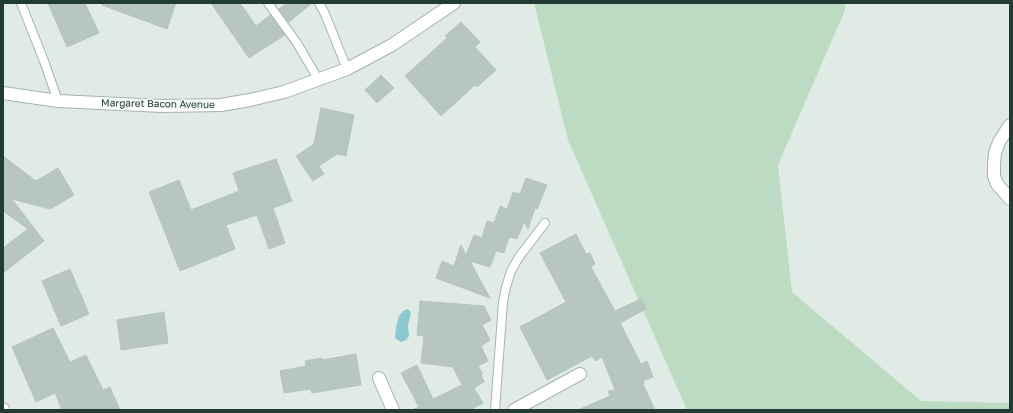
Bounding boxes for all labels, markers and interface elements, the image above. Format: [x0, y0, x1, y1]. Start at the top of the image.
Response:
street label: Margaret Bacon Avenue [101, 97, 215, 111]

